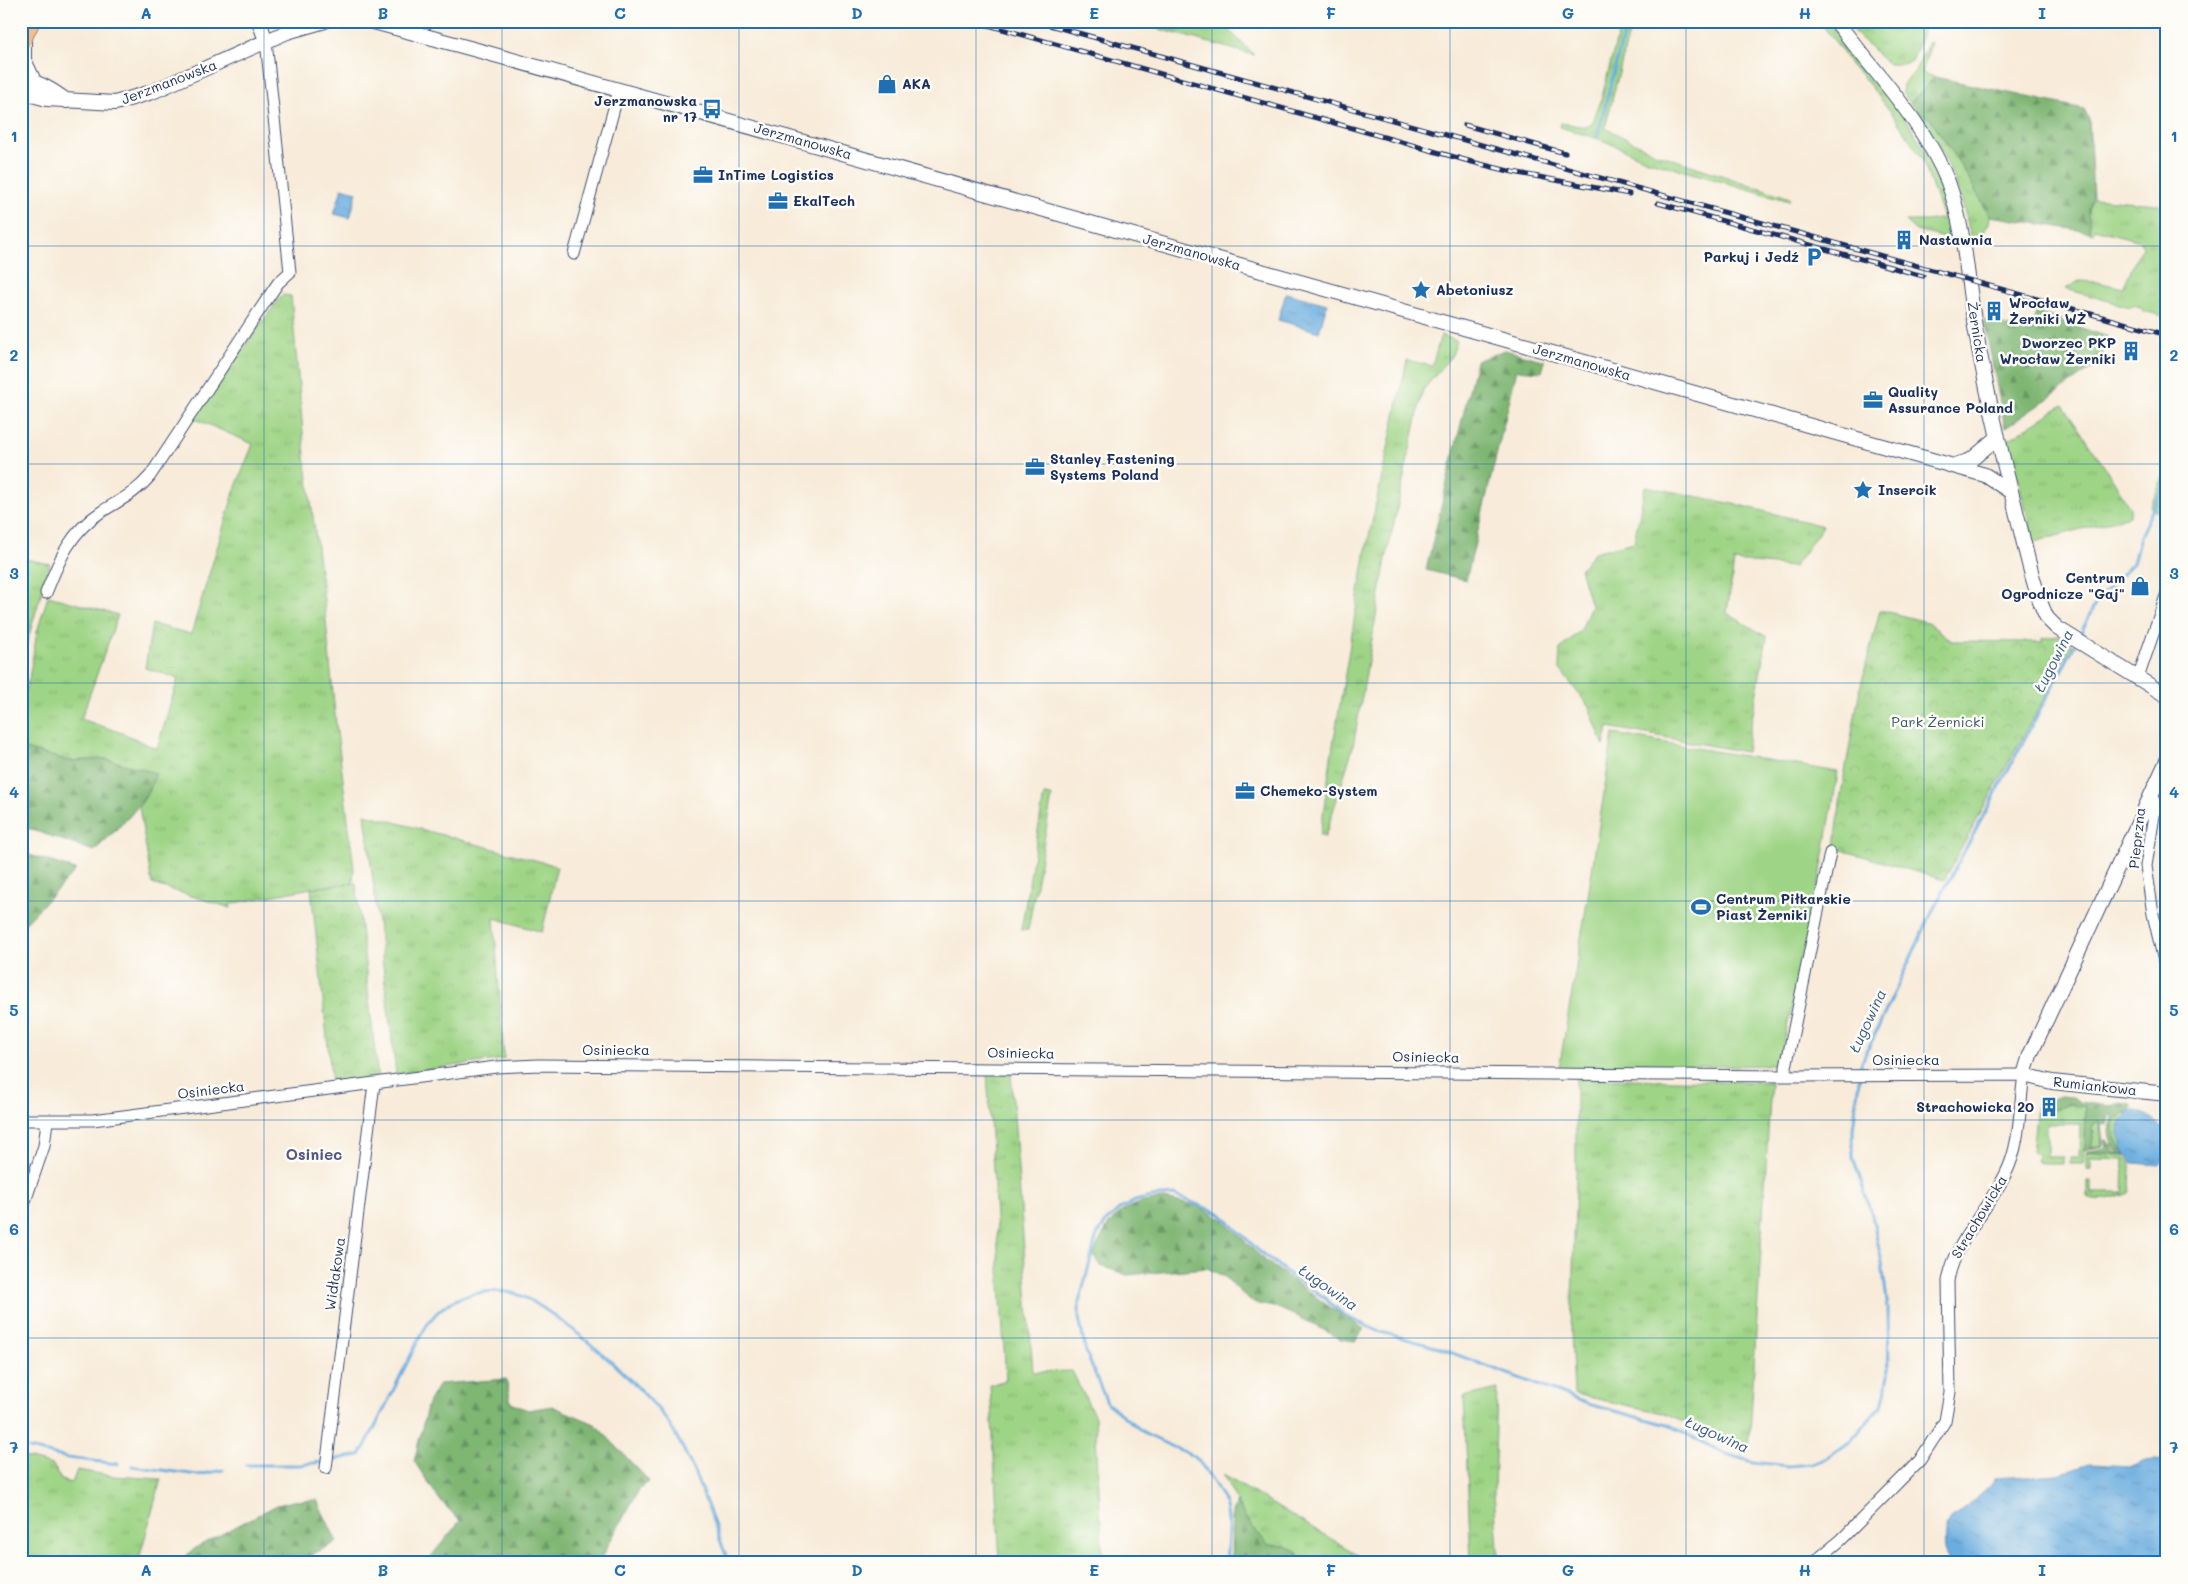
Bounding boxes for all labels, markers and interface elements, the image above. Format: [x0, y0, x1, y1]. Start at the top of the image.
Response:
text: A [140, 2, 152, 23]
text: B [378, 2, 388, 23]
text: C [614, 2, 626, 23]
text: D [851, 2, 863, 23]
text: E [1089, 2, 1099, 23]
text: F [1326, 2, 1336, 23]
text: G [1562, 2, 1574, 23]
text: H [1799, 2, 1811, 23]
text: I [2038, 2, 2046, 23]
street label: Jerzmanowska [118, 55, 219, 108]
shop icon: AKA [876, 73, 898, 95]
place label: AKA [902, 74, 931, 93]
place label: Jerzmanowska nr 17 [594, 91, 697, 126]
bus stop icon: Jerzmanowska nr 17 [701, 98, 723, 120]
street label: Jerzmanowska [752, 117, 854, 164]
text: 1 [10, 125, 18, 146]
text: 1 [2170, 125, 2178, 146]
office icon: InTime Logistics [692, 164, 714, 186]
place label: InTime Logistics [718, 165, 834, 184]
office icon: EkalTech [767, 190, 789, 212]
place label: EkalTech [793, 191, 855, 210]
street label: Jerzmanowska [1141, 228, 1243, 275]
building icon: Nastawnia [1893, 229, 1915, 251]
place label: Nastawnia [1919, 230, 1993, 249]
parking icon: Parkuj i Jedź [1803, 246, 1825, 268]
place label: Parkuj i Jedź [1704, 247, 1799, 266]
place icon: Abetoniusz [1410, 279, 1432, 301]
place label: Abetoniusz [1436, 280, 1514, 299]
place label: Wrocław Żerniki WŻ [2009, 293, 2087, 328]
street label: Żernicka [1963, 300, 1992, 364]
building icon: Wrocław Żerniki WŻ [1983, 300, 2005, 322]
place label: Dworzec PKP Wrocław Żerniki [2000, 333, 2116, 368]
street label: Jerzmanowska [1531, 338, 1633, 385]
building icon: Dworzec PKP Wrocław Żerniki [2120, 340, 2142, 362]
text: 2 [10, 344, 19, 365]
text: 2 [2170, 344, 2179, 365]
place label: Quality Assurance Poland [1888, 382, 2013, 417]
office icon: Quality Assurance Poland [1862, 389, 1884, 411]
place label: Stanley Fastening Systems Poland [1050, 449, 1175, 484]
office icon: Stanley Fastening Systems Poland [1024, 456, 1046, 478]
place icon: Insercik [1852, 479, 1874, 501]
place label: Insercik [1878, 480, 1937, 499]
text: 3 [9, 562, 19, 583]
text: 3 [2169, 562, 2179, 583]
place label: Centrum Ogrodnicze "Gaj" [2001, 568, 2125, 603]
shop icon: Centrum Ogrodnicze "Gaj" [2129, 575, 2151, 597]
water label: Ługowina [2029, 626, 2077, 695]
park label: Park Żernicki [1891, 712, 1985, 731]
office icon: Chemeko-System [1234, 780, 1256, 802]
text: 4 [9, 781, 19, 802]
place label: Chemeko-System [1260, 781, 1377, 800]
text: 4 [2169, 781, 2179, 802]
street label: Pieprzna [2124, 806, 2149, 869]
place label: Centrum Piłkarskie Piast Żerniki [1716, 889, 1851, 924]
sports icon: Centrum Piłkarskie Piast Żerniki [1690, 896, 1712, 918]
water label: Ługowina [1844, 986, 1890, 1055]
text: 5 [9, 999, 19, 1020]
text: 5 [2169, 999, 2179, 1020]
street label: Osiniecka [582, 1040, 650, 1059]
street label: Osiniecka [987, 1042, 1055, 1063]
street label: Osiniecka [1392, 1046, 1460, 1067]
street label: Osiniecka [1872, 1050, 1940, 1069]
street label: Rumiankowa [2052, 1072, 2138, 1099]
street label: Osiniecka [176, 1076, 245, 1103]
building icon: Strachowicka 20 [2038, 1096, 2060, 1118]
place label: Strachowicka 20 [1916, 1097, 2034, 1116]
district label: Osiniec [286, 1144, 342, 1164]
street label: Strachowicka [1946, 1172, 2011, 1262]
text: 6 [9, 1218, 19, 1239]
text: 6 [2169, 1218, 2179, 1239]
street label: Widłakowa [320, 1236, 349, 1312]
water label: Ługowina [1295, 1260, 1362, 1315]
water label: Ługowina [1682, 1411, 1752, 1457]
text: 7 [10, 1436, 19, 1457]
text: 7 [2170, 1436, 2179, 1457]
text: A [140, 1559, 152, 1580]
text: B [378, 1559, 388, 1580]
text: C [614, 1559, 626, 1580]
text: D [851, 1559, 863, 1580]
text: E [1089, 1559, 1099, 1580]
text: F [1326, 1559, 1336, 1580]
text: G [1562, 1559, 1574, 1580]
text: H [1799, 1559, 1811, 1580]
text: I [2038, 1559, 2046, 1580]

